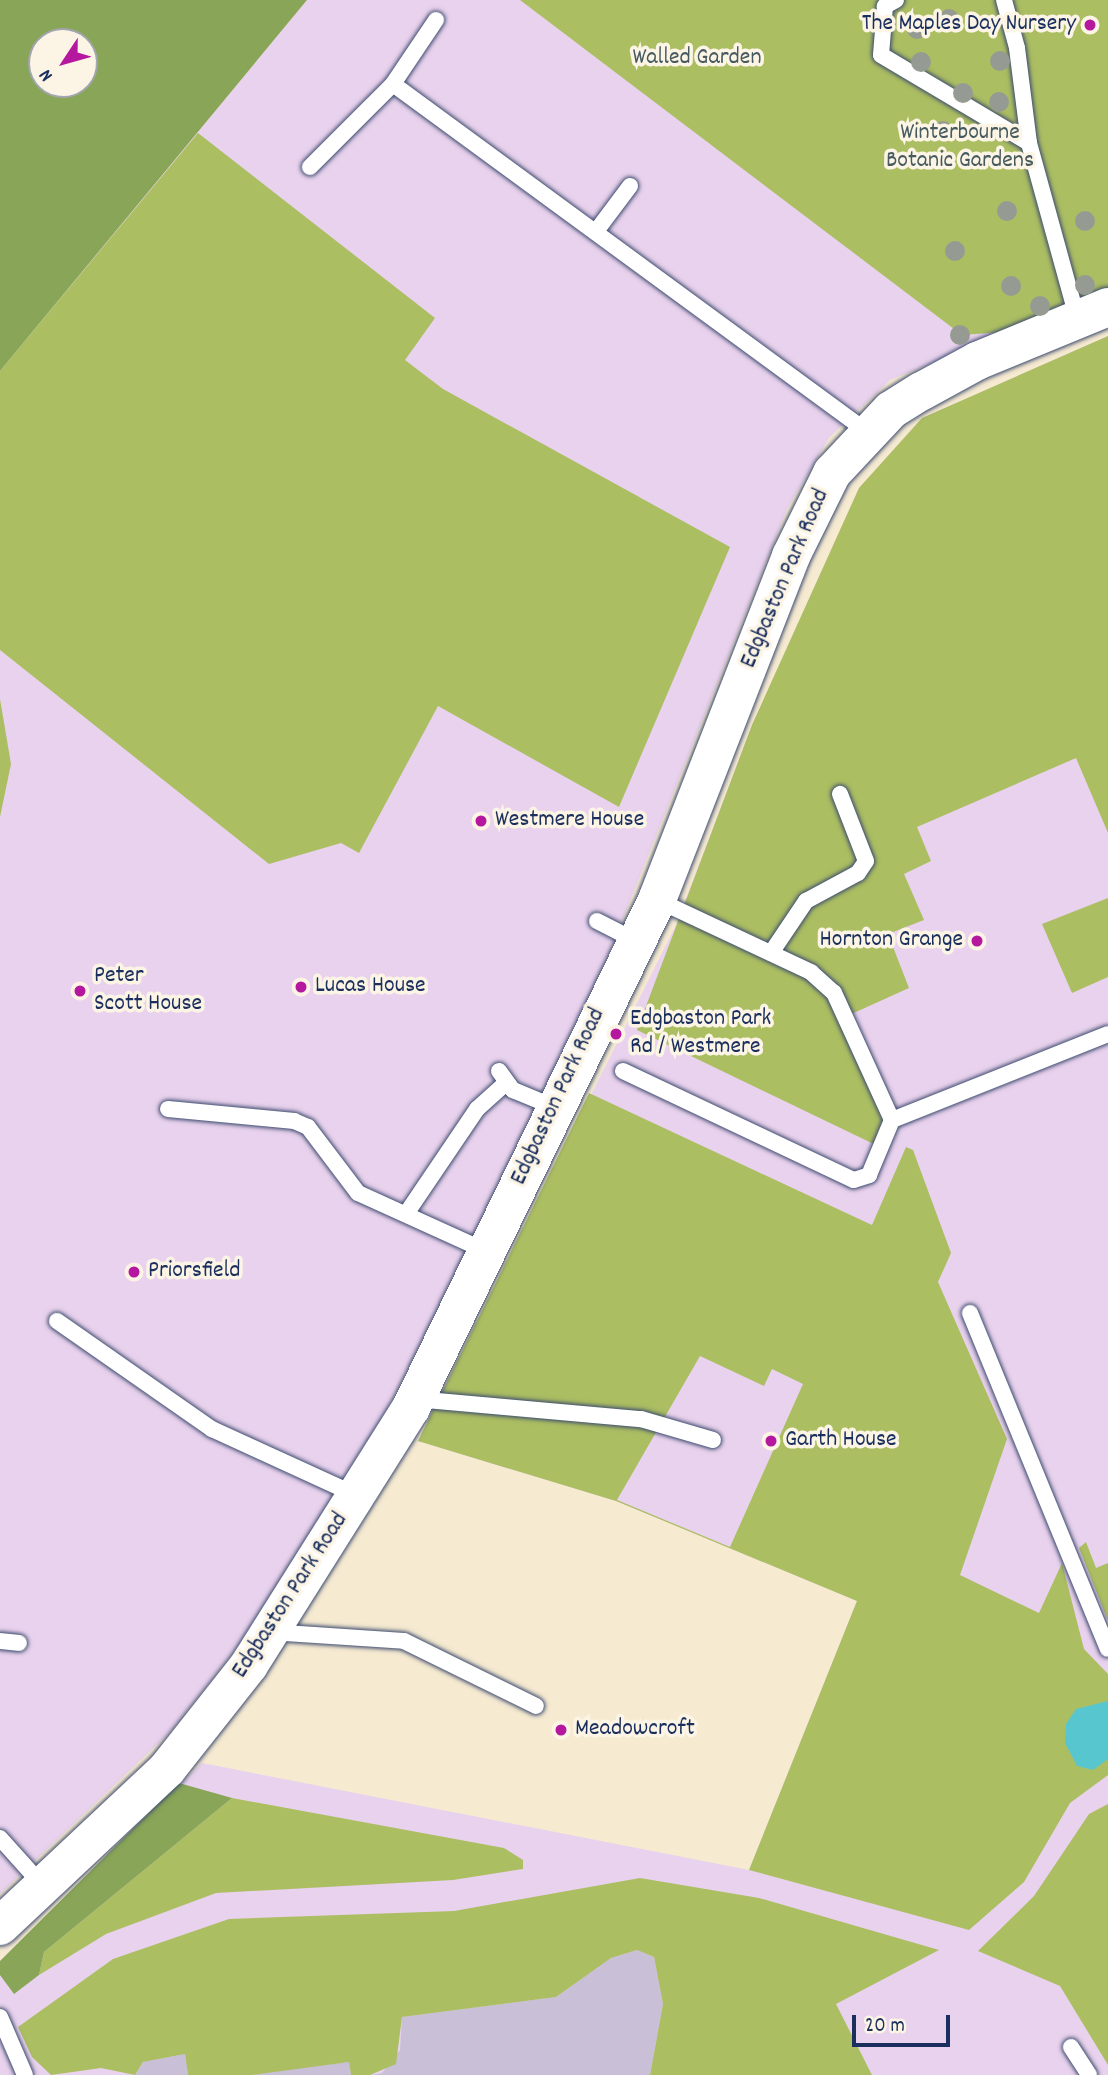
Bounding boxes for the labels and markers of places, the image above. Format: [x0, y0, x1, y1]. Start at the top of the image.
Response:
place label: The Maples Day Nursery [862, 11, 1076, 39]
marker: The Maples Day Nursery [1082, 17, 1098, 33]
place label: Westmere House [495, 807, 644, 835]
marker: Westmere House [473, 813, 489, 829]
place label: Hornton Grange [819, 927, 963, 955]
marker: Hornton Grange [969, 933, 985, 949]
place label: Peter Scott House [94, 963, 202, 1019]
place label: Lucas House [315, 973, 426, 1001]
marker: Lucas House [293, 979, 309, 995]
marker: Peter Scott House [72, 983, 88, 999]
place label: Edgbaston Park Rd / Westmere [630, 1006, 771, 1062]
marker: Edgbaston Park Rd / Westmere [608, 1026, 624, 1042]
place label: Priorsfield [148, 1258, 240, 1286]
marker: Priorsfield [126, 1264, 142, 1280]
place label: Garth House [785, 1427, 897, 1455]
marker: Garth House [763, 1433, 779, 1449]
place label: Meadowcroft [575, 1716, 695, 1744]
marker: Meadowcroft [553, 1722, 569, 1738]

